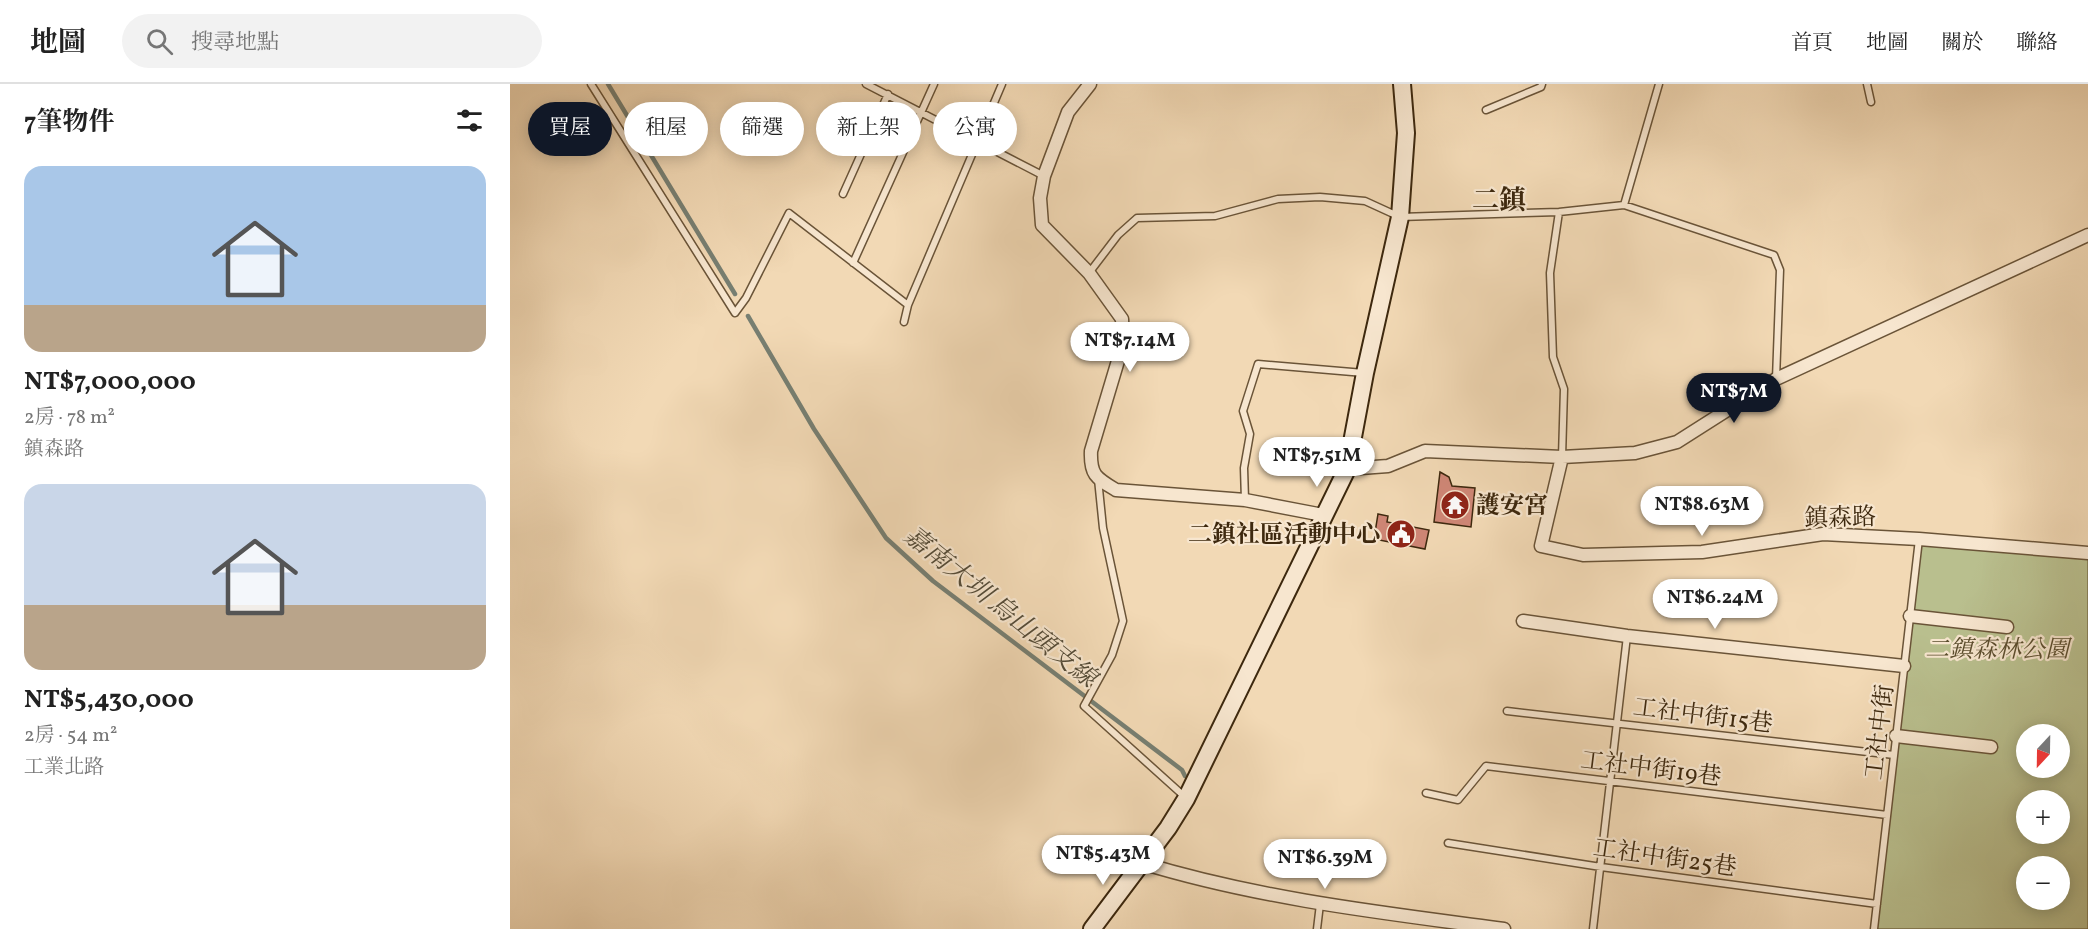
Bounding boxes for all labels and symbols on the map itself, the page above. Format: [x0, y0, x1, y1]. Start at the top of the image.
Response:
district label: 二鎮 [1472, 183, 1526, 221]
pin: NT$7.14M [1068, 322, 1192, 373]
pin: NT$7M [1692, 373, 1776, 424]
pin: NT$7.51M [1255, 437, 1379, 488]
pin: NT$8.63M [1640, 486, 1764, 537]
temple icon: 護安宮 [1439, 489, 1471, 521]
place label: 護安宮 [1476, 490, 1548, 524]
street label: 鎮森路 [1804, 501, 1876, 537]
water label: 嘉南大圳 烏山頭支線 [896, 518, 1106, 699]
public building icon: 二鎮社區活動中心 [1385, 518, 1417, 550]
place label: 二鎮社區活動中心 [1188, 519, 1380, 553]
pin: NT$6.24M [1653, 579, 1777, 630]
park label: 二鎮森林公園 [1925, 634, 2073, 668]
street label: 工社中街 [1858, 683, 1904, 782]
street label: 工社中街15巷 [1631, 692, 1775, 742]
north arrow [2016, 724, 2070, 778]
street label: 工社中街19巷 [1578, 744, 1723, 795]
street label: 工社中街25巷 [1591, 832, 1739, 886]
pin: NT$5.43M [1041, 835, 1165, 886]
pin: NT$6.39M [1263, 839, 1387, 890]

